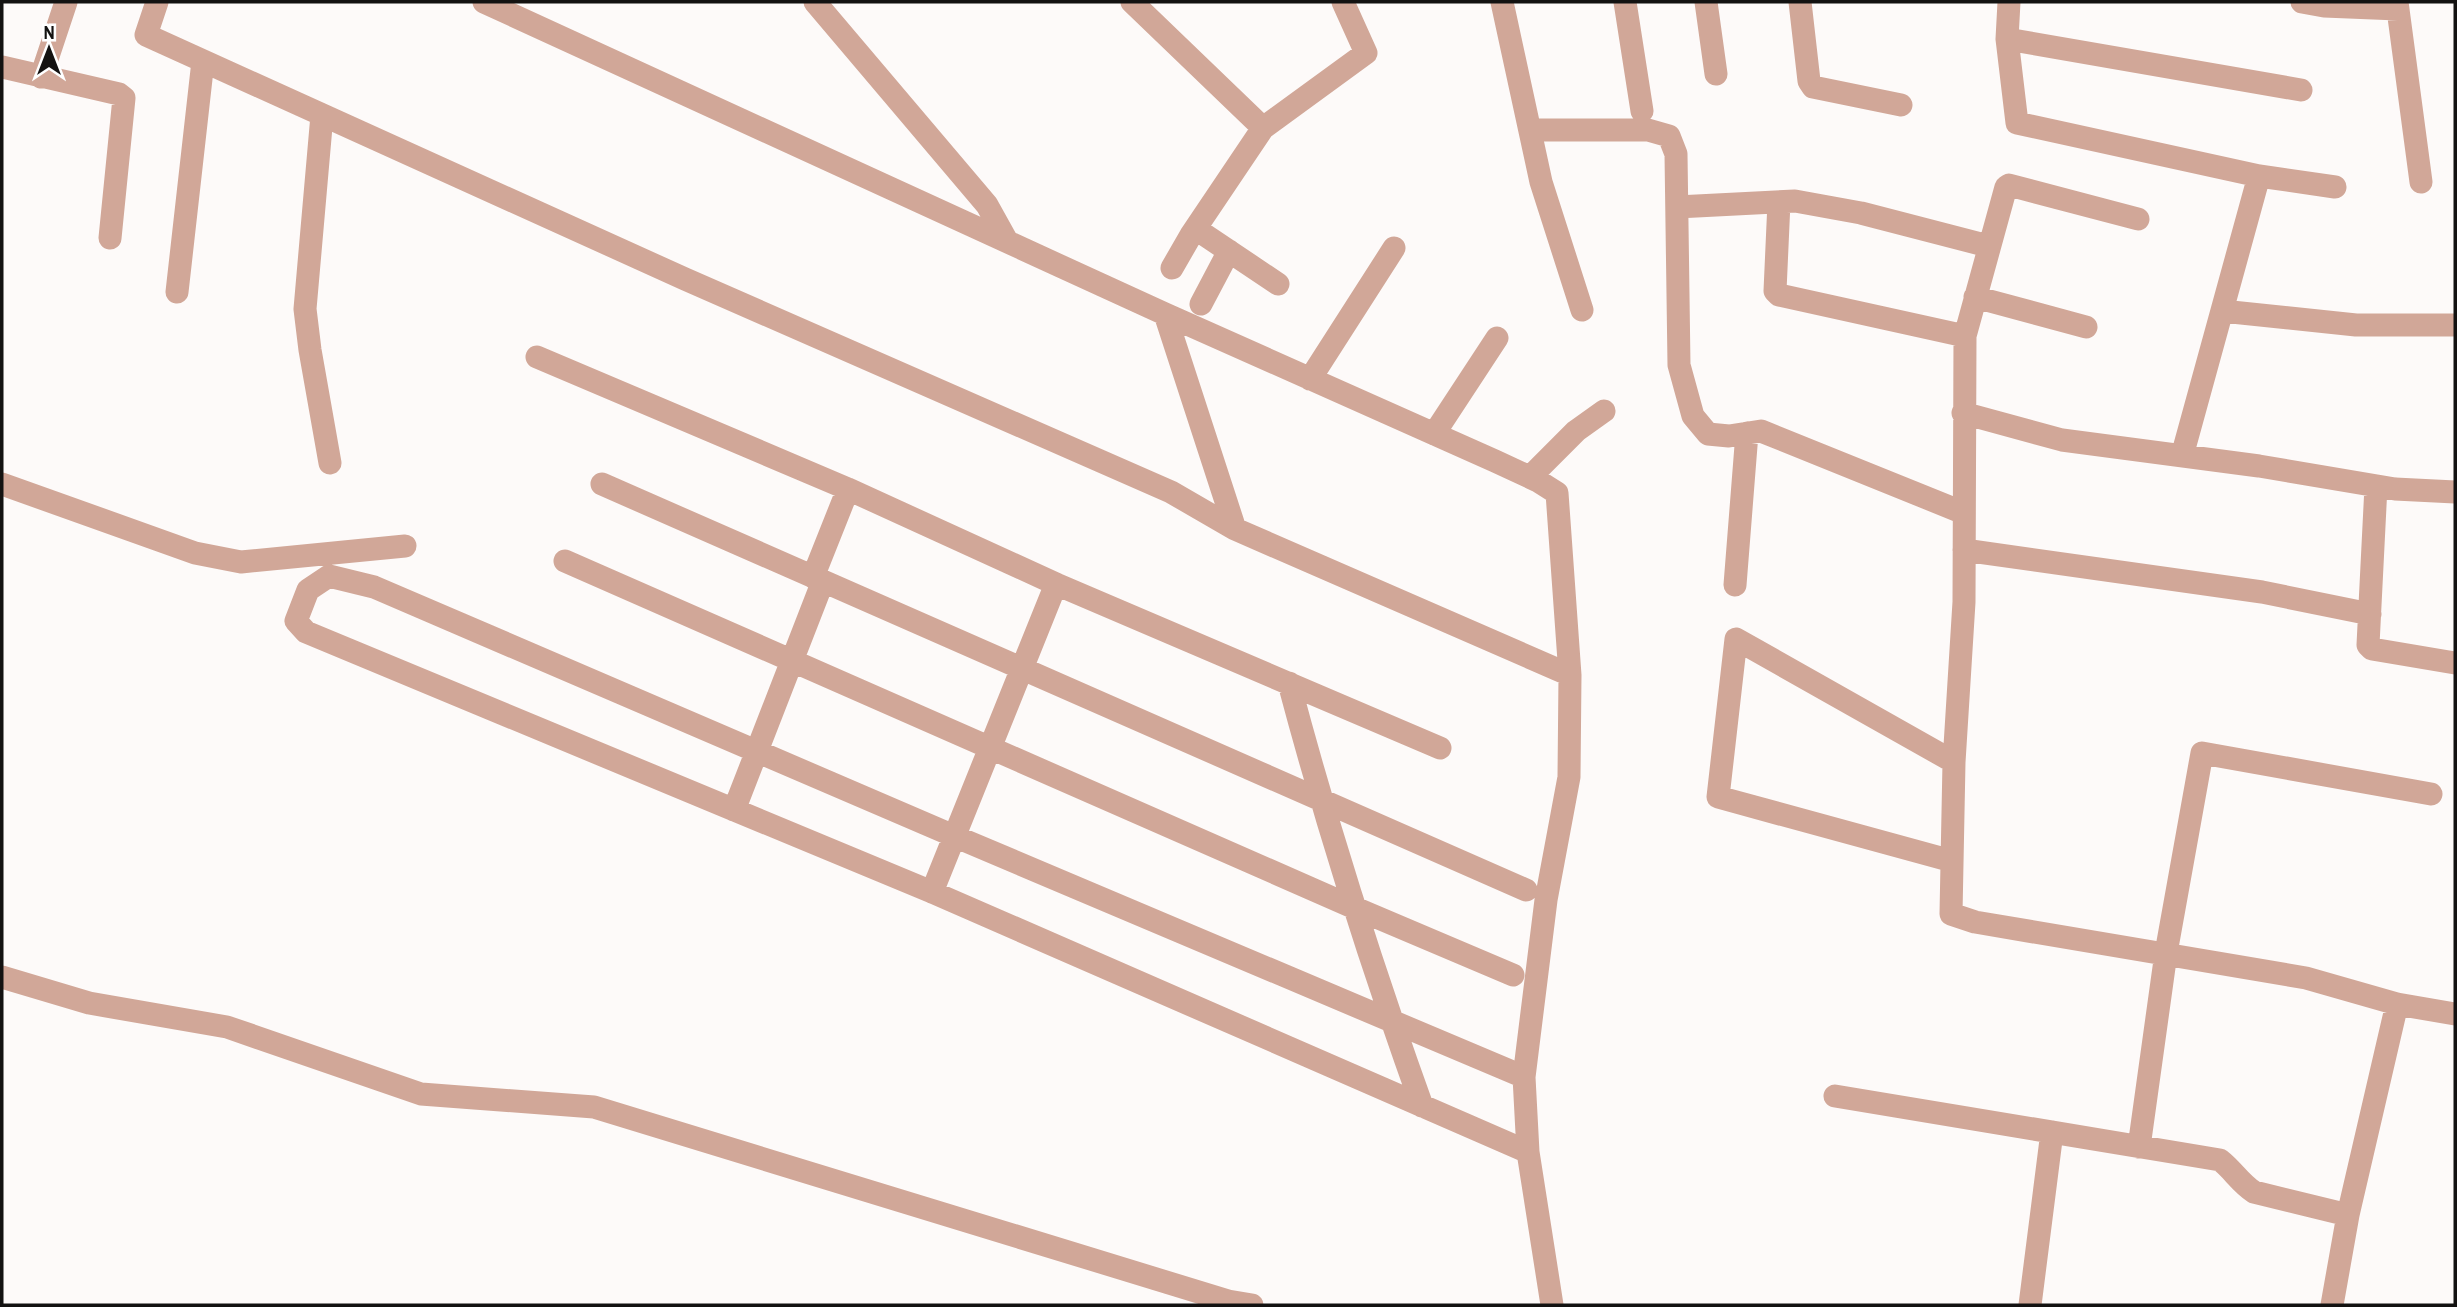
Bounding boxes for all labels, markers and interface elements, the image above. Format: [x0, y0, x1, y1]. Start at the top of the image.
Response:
north arrow [14, 14, 84, 84]
text: N [43, 19, 55, 45]

